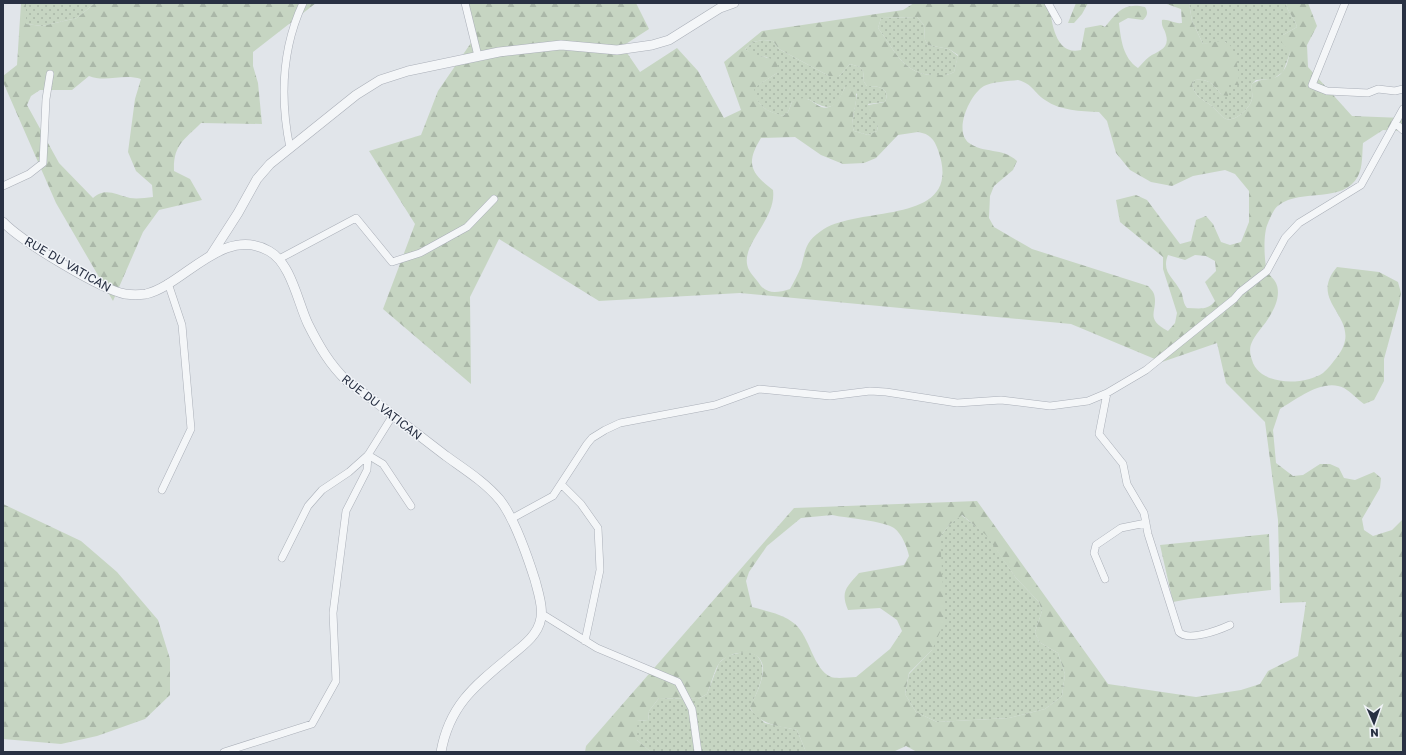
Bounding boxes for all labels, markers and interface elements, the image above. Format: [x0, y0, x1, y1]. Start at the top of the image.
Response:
street label: RUE DU VATICAN [22, 233, 114, 295]
street label: RUE DU VATICAN [339, 371, 425, 443]
north arrow [1354, 703, 1394, 743]
text: N [1370, 727, 1379, 740]

